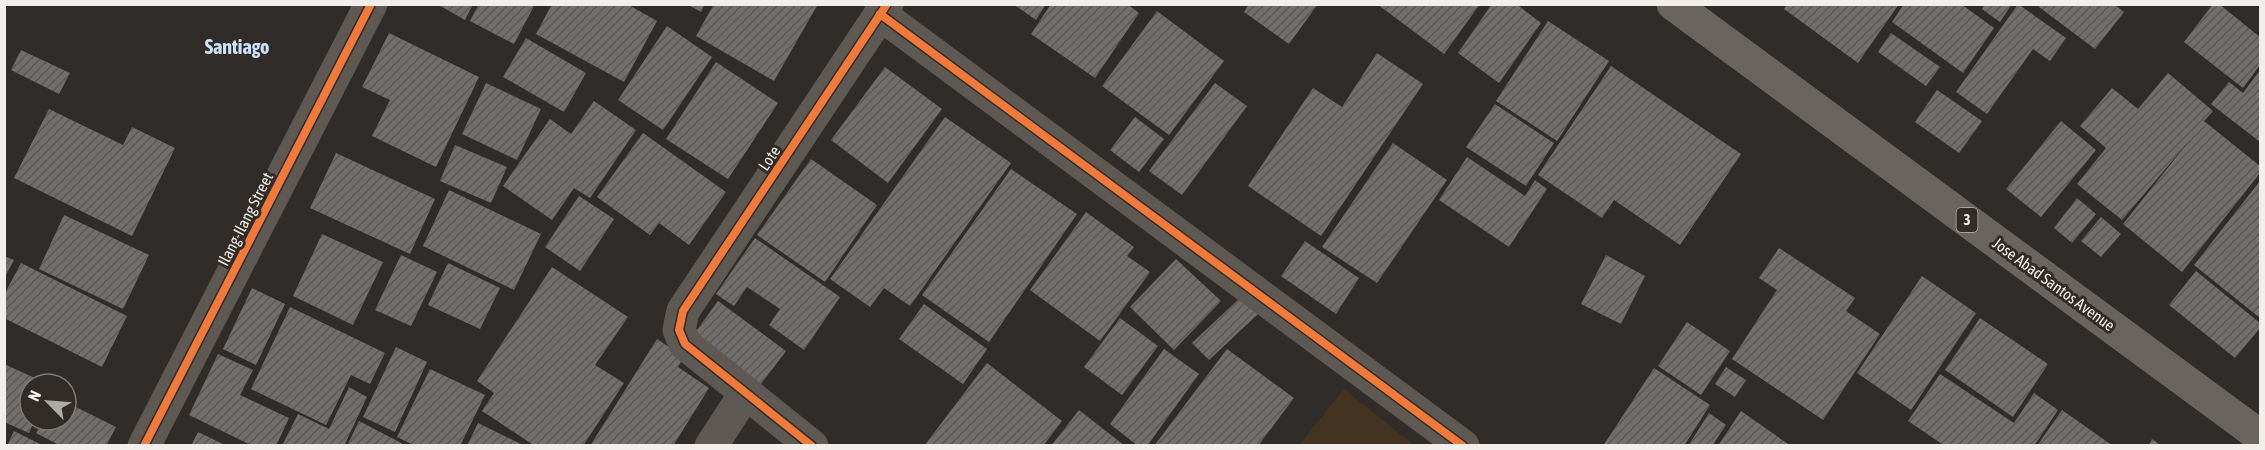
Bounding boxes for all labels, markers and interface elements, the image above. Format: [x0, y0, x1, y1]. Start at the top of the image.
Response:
district label: Santiago [205, 35, 269, 58]
street label: Lote [754, 142, 784, 174]
street label: Ilang-Ilang Street [214, 169, 277, 269]
road number: 3 [1956, 208, 1978, 232]
street label: Jose Abad Santos Avenue [1989, 234, 2119, 334]
north arrow [18, 372, 78, 432]
text: N [24, 388, 45, 404]

